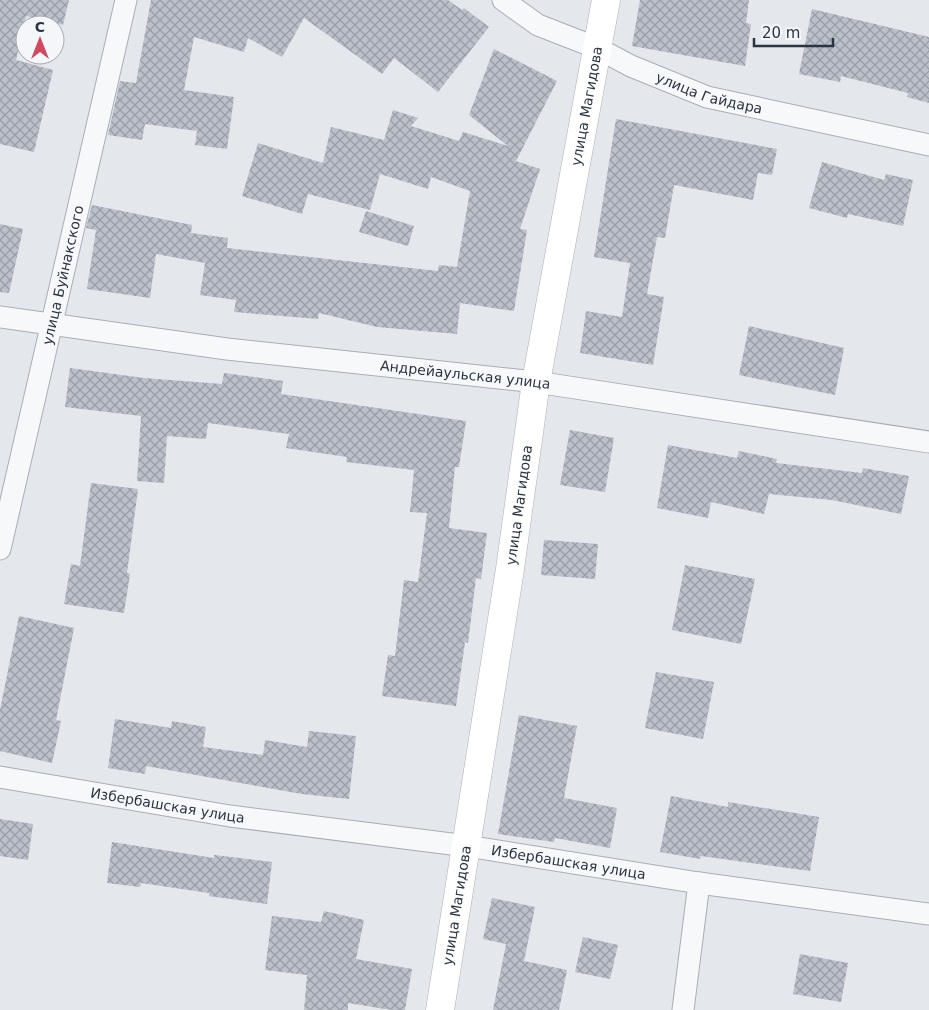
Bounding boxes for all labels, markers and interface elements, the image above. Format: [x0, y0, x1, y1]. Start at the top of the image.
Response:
north arrow [15, 15, 65, 65]
scale bar [754, 15, 833, 47]
text: С [35, 19, 45, 35]
text: 20 m [762, 24, 800, 42]
street label: улица Магидова [568, 45, 605, 167]
street label: улица Гайдара [654, 69, 764, 117]
street label: улица Буйнакского [39, 204, 87, 347]
street label: Андрейаульская улица [379, 357, 552, 392]
street label: улица Магидова [503, 444, 535, 566]
street label: Избербашская улица [89, 784, 246, 826]
street label: Избербашская улица [490, 842, 647, 882]
street label: улица Магидова [439, 844, 474, 966]

